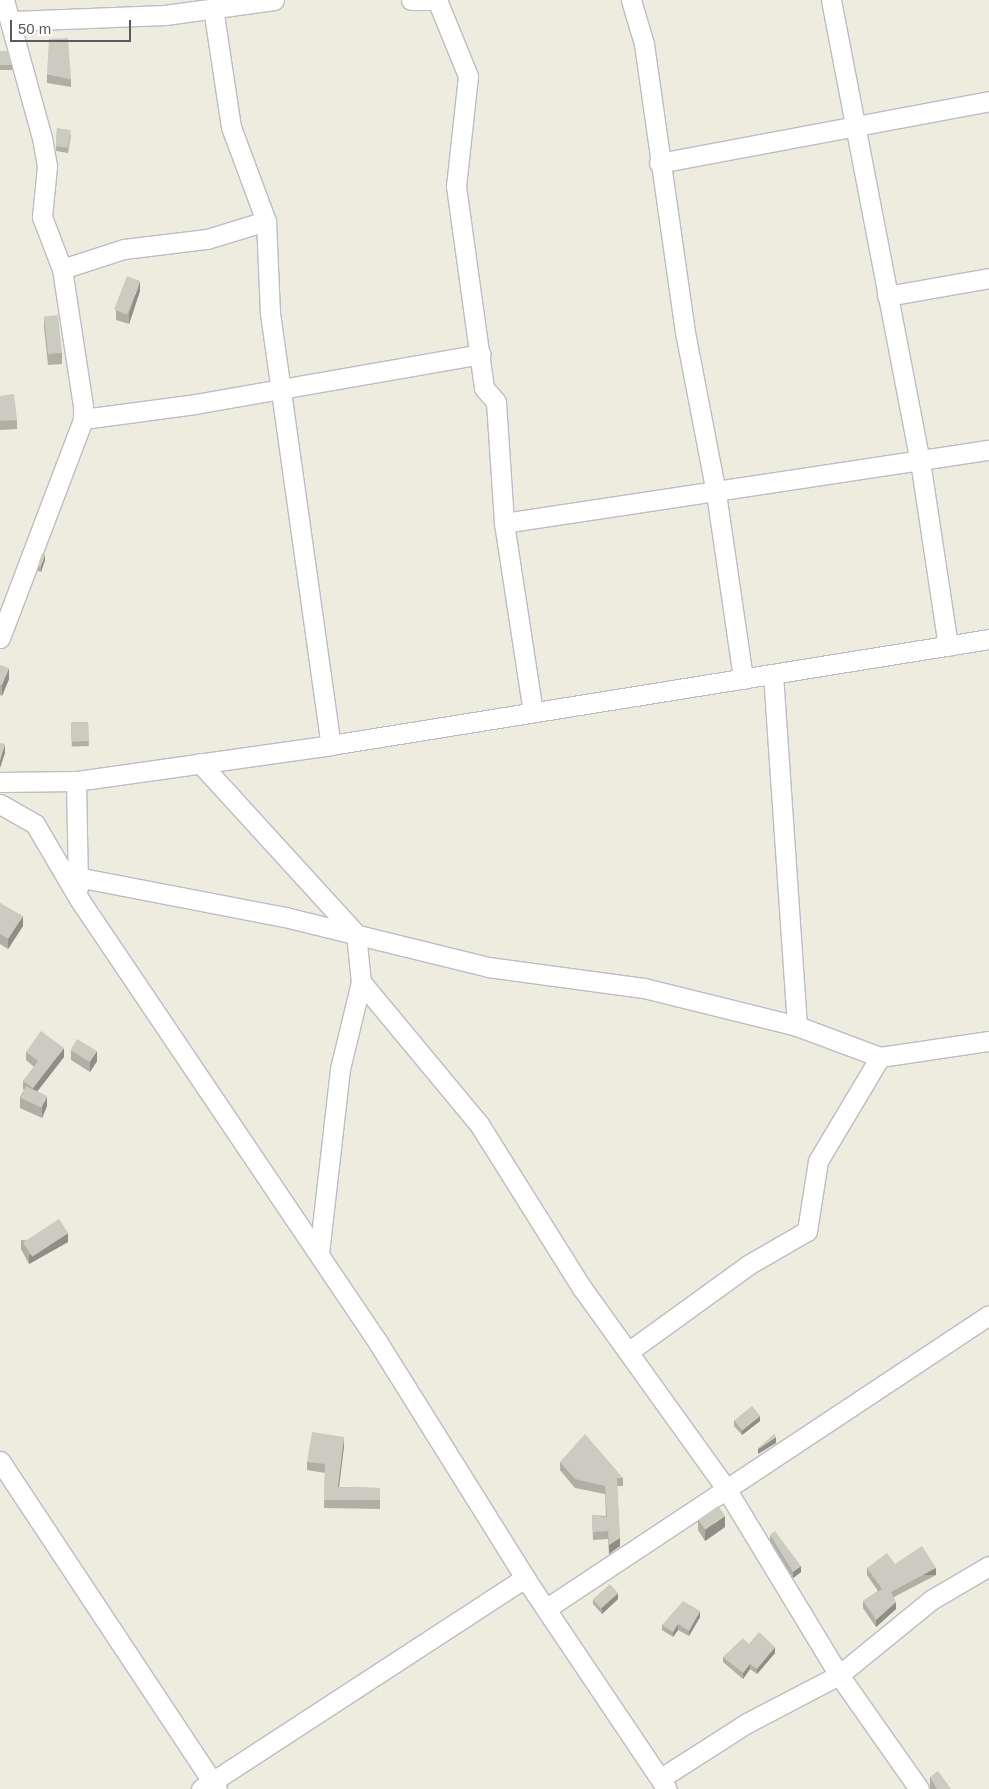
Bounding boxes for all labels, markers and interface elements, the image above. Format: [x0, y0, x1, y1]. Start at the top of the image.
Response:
scale bar [12, 10, 134, 42]
text: 50 m [18, 20, 51, 37]

